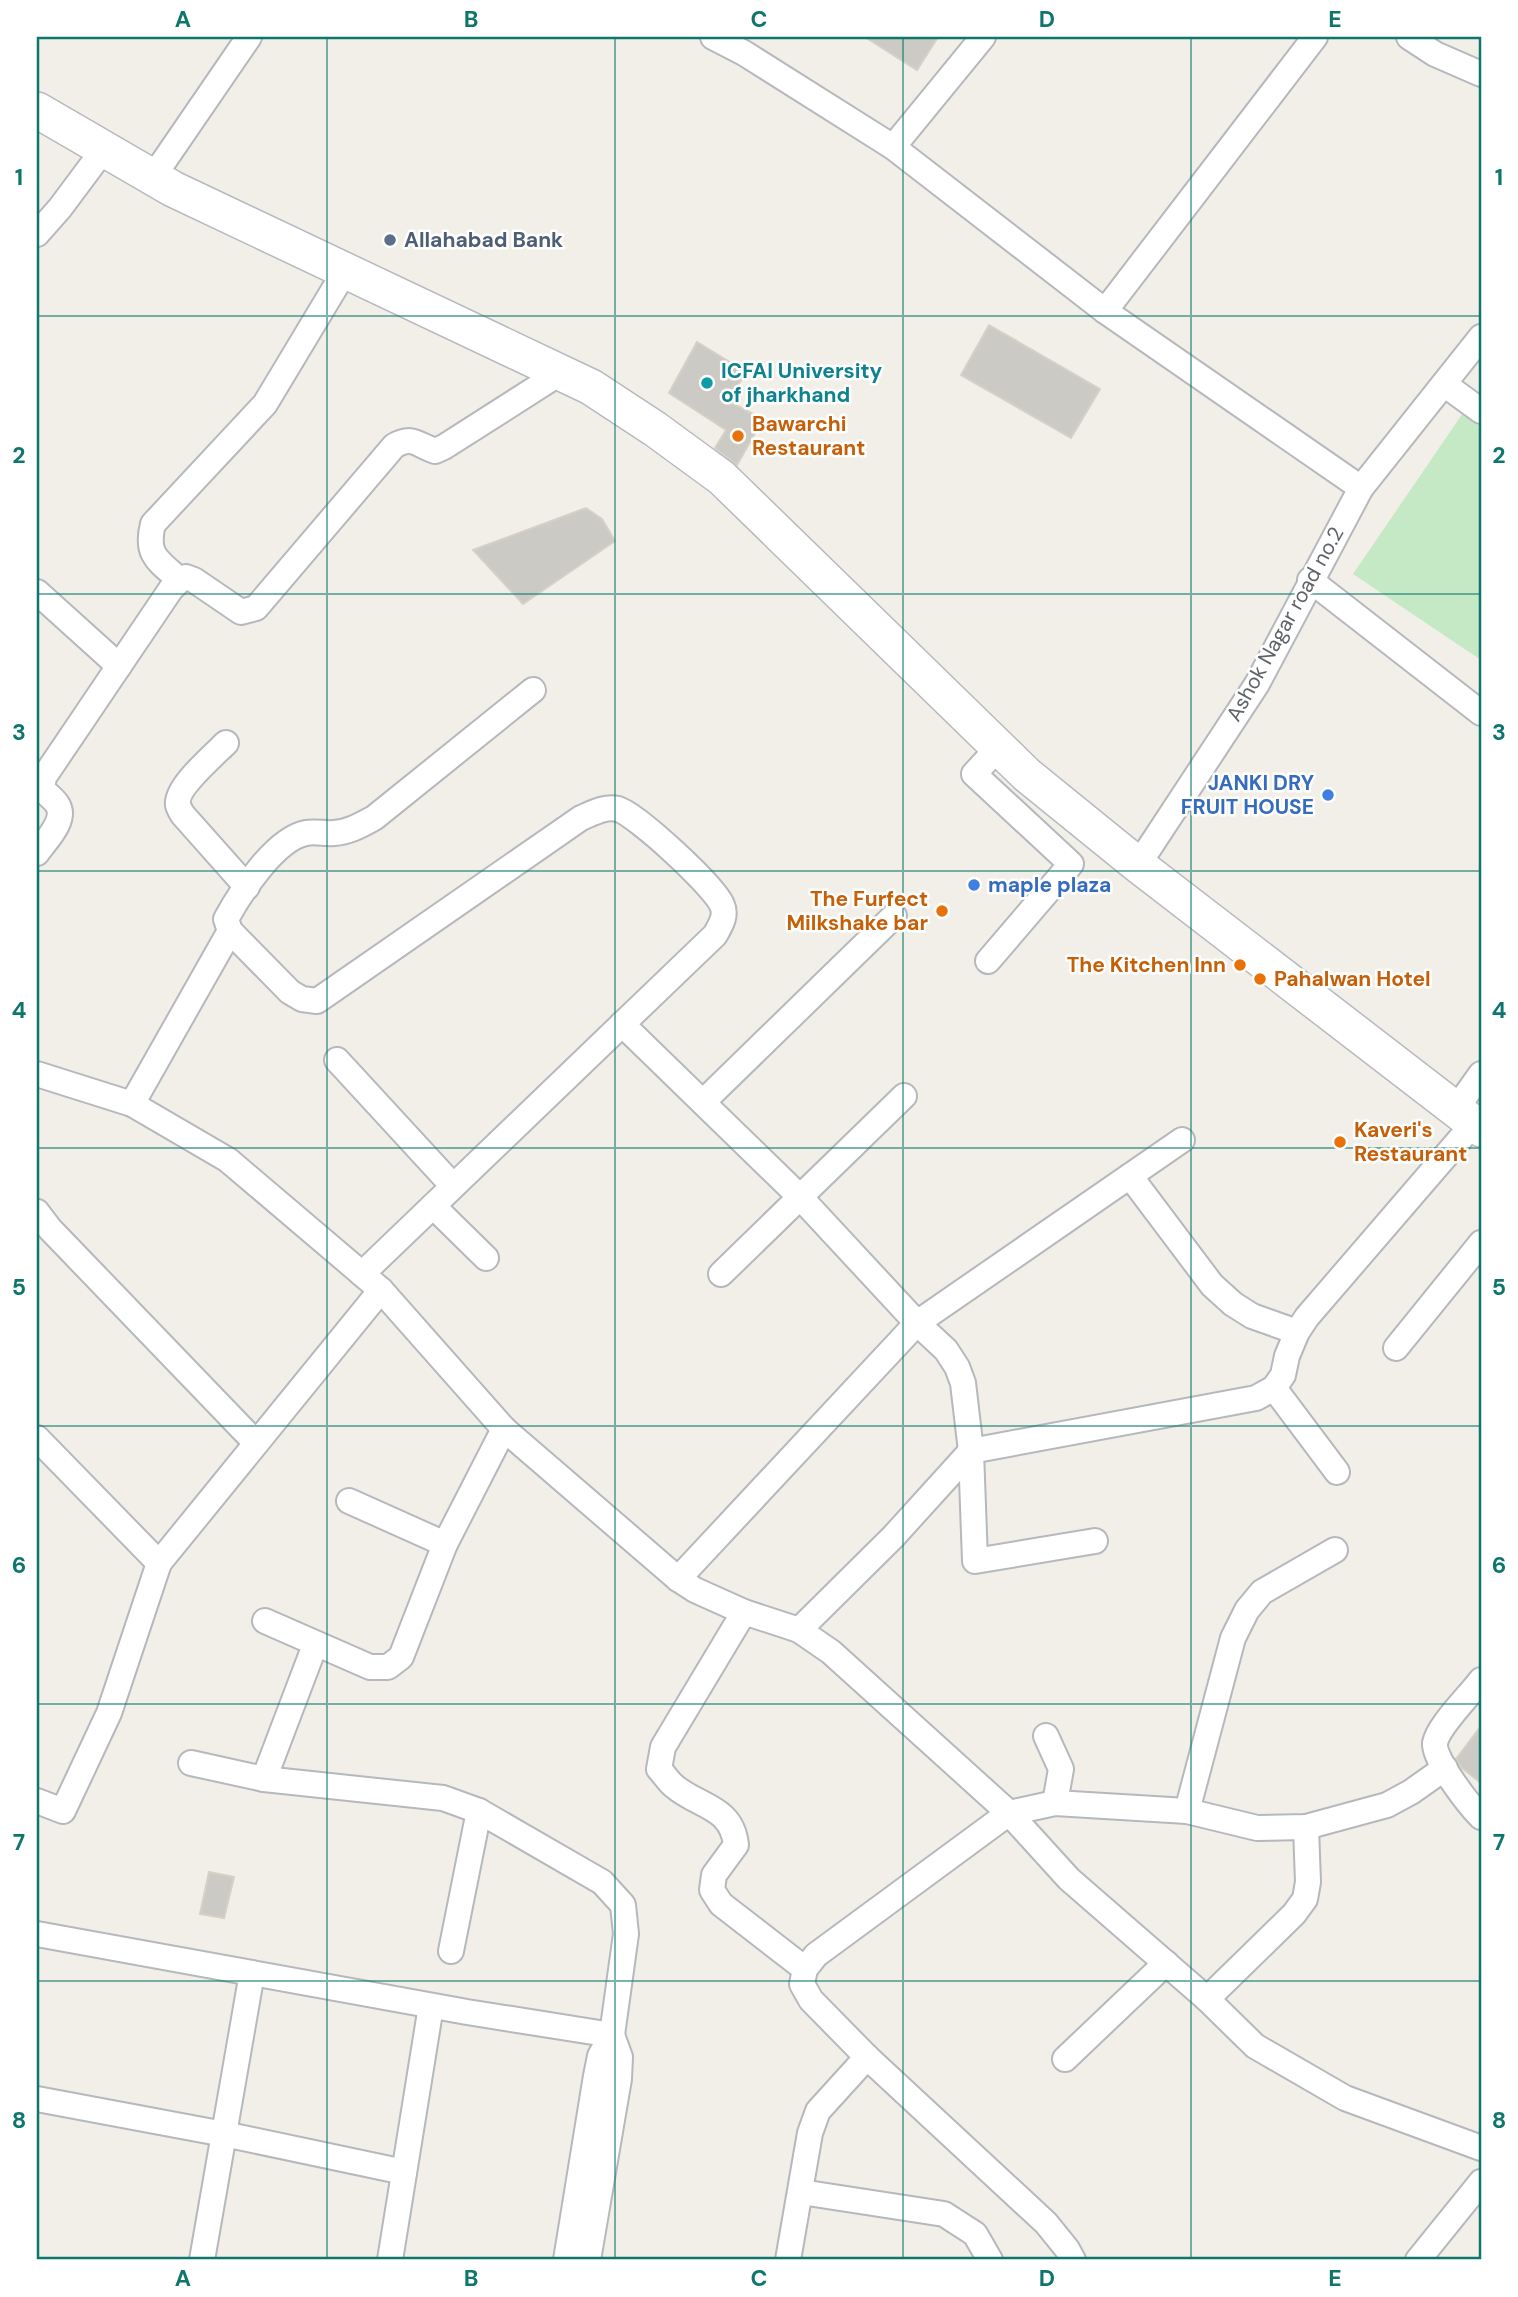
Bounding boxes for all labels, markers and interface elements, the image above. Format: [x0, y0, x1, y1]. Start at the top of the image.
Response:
text: A [175, 4, 191, 34]
text: B [464, 4, 478, 34]
text: C [751, 4, 767, 34]
text: D [1039, 4, 1055, 34]
text: E [1328, 4, 1342, 34]
text: 1 [15, 162, 23, 192]
text: 1 [1495, 162, 1503, 192]
place label: Allahabad Bank [404, 226, 563, 254]
marker: Allahabad Bank [382, 232, 398, 248]
place label: ICFAI University of jharkhand [721, 357, 883, 409]
marker: ICFAI University of jharkhand [699, 375, 715, 391]
place label: Bawarchi Restaurant [752, 410, 865, 462]
marker: Bawarchi Restaurant [730, 428, 746, 444]
text: 2 [12, 440, 26, 470]
text: 2 [1492, 440, 1506, 470]
street label: Ashok Nagar road no.2 [1220, 522, 1350, 726]
text: 3 [12, 717, 26, 747]
text: 3 [1492, 717, 1506, 747]
place label: JANKI DRY FRUIT HOUSE [1181, 769, 1315, 821]
marker: JANKI DRY FRUIT HOUSE [1320, 787, 1336, 803]
place label: maple plaza [988, 871, 1111, 899]
marker: maple plaza [966, 877, 982, 893]
place label: The Furfect Milkshake bar [786, 885, 928, 937]
marker: The Furfect Milkshake bar [934, 903, 950, 919]
place label: The Kitchen Inn [1067, 951, 1226, 979]
marker: The Kitchen Inn [1232, 957, 1248, 973]
place label: Pahalwan Hotel [1274, 965, 1431, 993]
marker: Pahalwan Hotel [1252, 971, 1268, 987]
text: 4 [12, 995, 27, 1025]
text: 4 [1492, 995, 1507, 1025]
place label: Kaveri's Restaurant [1354, 1116, 1467, 1168]
marker: Kaveri's Restaurant [1332, 1134, 1348, 1150]
text: 5 [12, 1272, 26, 1302]
text: 5 [1492, 1272, 1506, 1302]
text: 6 [12, 1550, 26, 1580]
text: 6 [1492, 1550, 1506, 1580]
text: 7 [13, 1827, 25, 1857]
text: 7 [1493, 1827, 1505, 1857]
text: 8 [12, 2105, 26, 2135]
text: 8 [1492, 2105, 1506, 2135]
text: A [175, 2263, 191, 2293]
text: B [464, 2263, 478, 2293]
text: C [751, 2263, 767, 2293]
text: D [1039, 2263, 1055, 2293]
text: E [1328, 2263, 1342, 2293]

